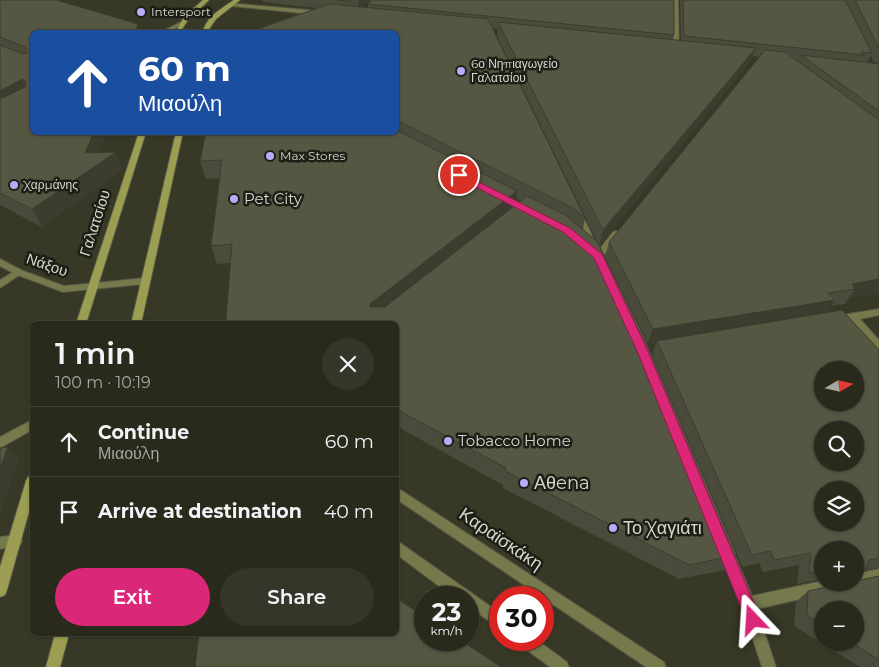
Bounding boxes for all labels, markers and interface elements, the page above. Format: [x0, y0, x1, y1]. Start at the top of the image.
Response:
place label: Intersport [151, 4, 211, 19]
marker: Intersport [135, 6, 147, 18]
text: 60 m [138, 47, 231, 90]
icon: ahead [55, 50, 120, 115]
place label: 6ο Νηπιαγωγείο Γαλατσίου [471, 56, 558, 85]
marker: 6ο Νηπιαγωγείο Γαλατσίου [455, 65, 467, 77]
text: Μιαούλη [138, 90, 222, 117]
place label: Max Stores [280, 148, 346, 163]
marker: Max Stores [264, 150, 276, 162]
pin [438, 154, 480, 196]
icon: arrive [445, 161, 473, 189]
place label: Χαρμάνης [22, 177, 78, 192]
marker: Χαρμάνης [8, 179, 20, 191]
street label: Γαλατσίου [75, 187, 114, 258]
place label: Pet City [244, 189, 303, 208]
marker: Pet City [228, 193, 240, 205]
street label: Νάξου [24, 249, 70, 280]
text: 1 min [55, 335, 136, 372]
button: close [322, 338, 374, 390]
north arrow [814, 361, 864, 411]
map controls [814, 361, 864, 651]
text: 100 m · 10:19 [55, 373, 151, 392]
text: Continue [98, 421, 189, 444]
button: search [814, 421, 864, 471]
icon: ahead [55, 428, 83, 456]
text: 60 m [325, 430, 374, 453]
place label: Tobacco Home [458, 431, 571, 450]
marker: Tobacco Home [442, 435, 454, 447]
text: Μιαούλη [98, 444, 159, 463]
place label: Αθena [534, 472, 590, 494]
marker: Αθena [518, 477, 530, 489]
button: layers [814, 481, 864, 531]
icon: arrive [55, 498, 83, 526]
text: Arrive at destination [98, 500, 302, 523]
text: 40 m [324, 500, 374, 523]
street label: Καραϊσκάκη [455, 503, 547, 575]
place label: Το Χαγιάτι [623, 517, 702, 539]
marker: Το Χαγιάτι [607, 522, 619, 534]
button: + [814, 541, 864, 591]
button: Exit [55, 568, 210, 626]
button: Share [220, 568, 374, 626]
speed limit sign: 30 [489, 586, 554, 651]
position arrow [726, 593, 778, 645]
text: 23 [432, 597, 461, 627]
button: − [814, 601, 864, 651]
text: km/h [430, 623, 463, 638]

